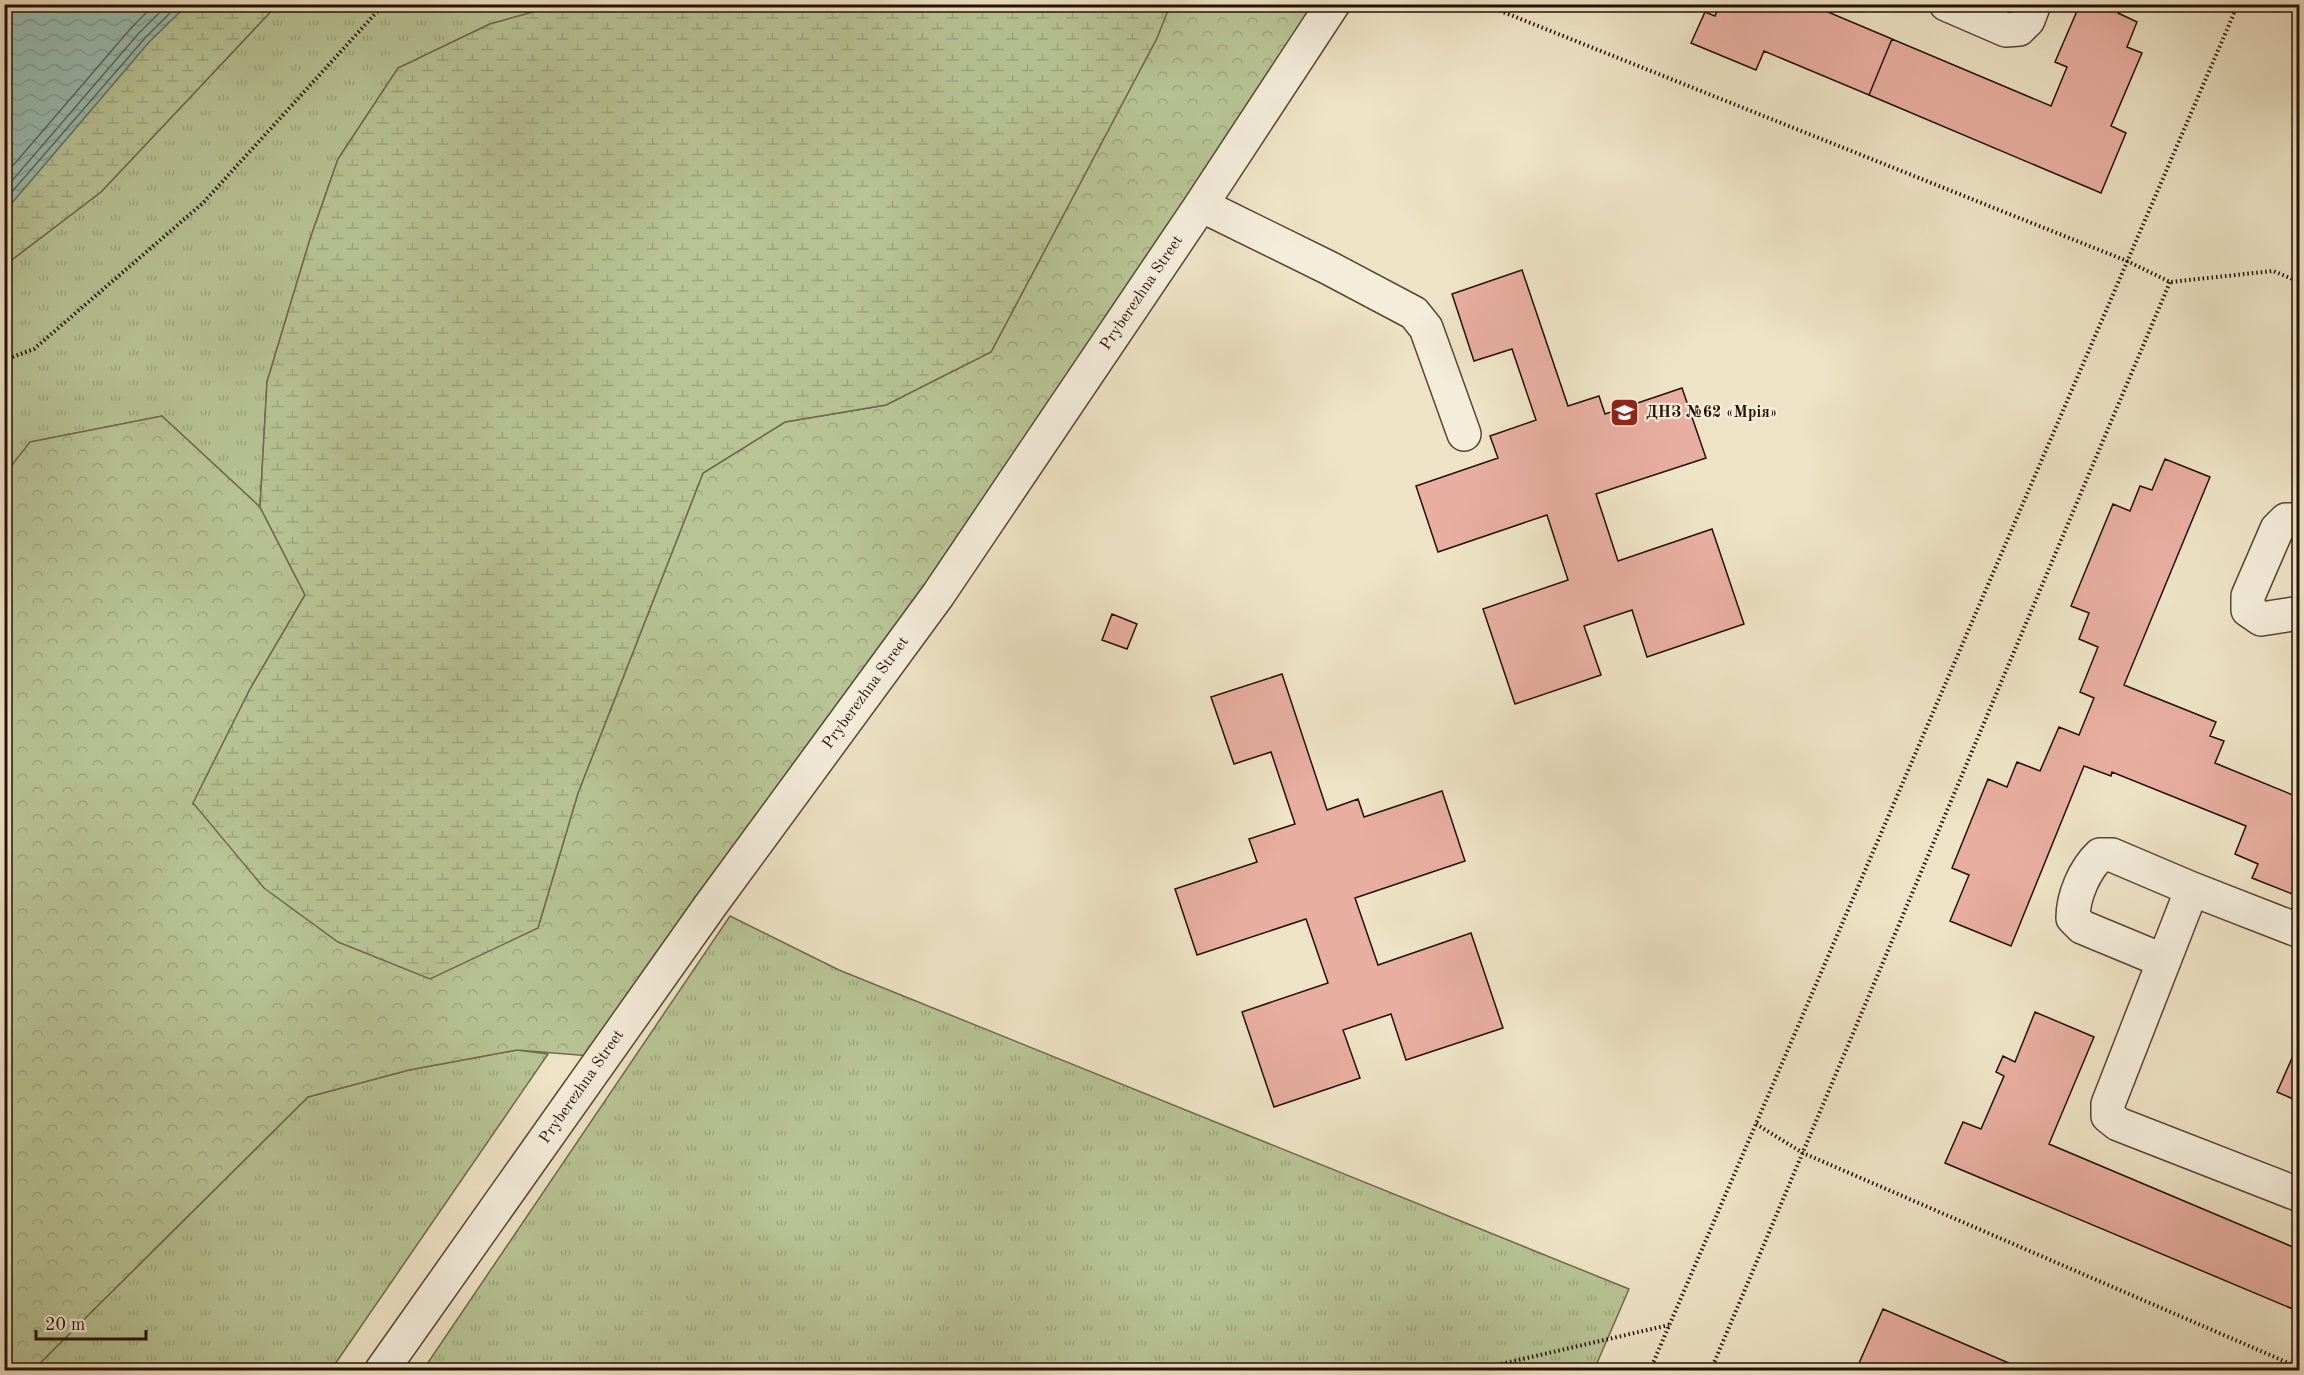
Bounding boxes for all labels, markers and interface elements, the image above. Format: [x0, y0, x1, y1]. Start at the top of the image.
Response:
street label: Pryberezhna Street [1098, 232, 1186, 353]
school or university icon: ДНЗ №62 «Мрія» [1609, 397, 1641, 429]
place label: ДНЗ №62 «Мрія» [1646, 405, 1777, 421]
street label: Pryberezhna Street [820, 634, 912, 752]
street label: Pryberezhna Street [537, 1027, 627, 1147]
scale bar [36, 1303, 146, 1341]
text: 20 m [45, 1316, 85, 1334]

